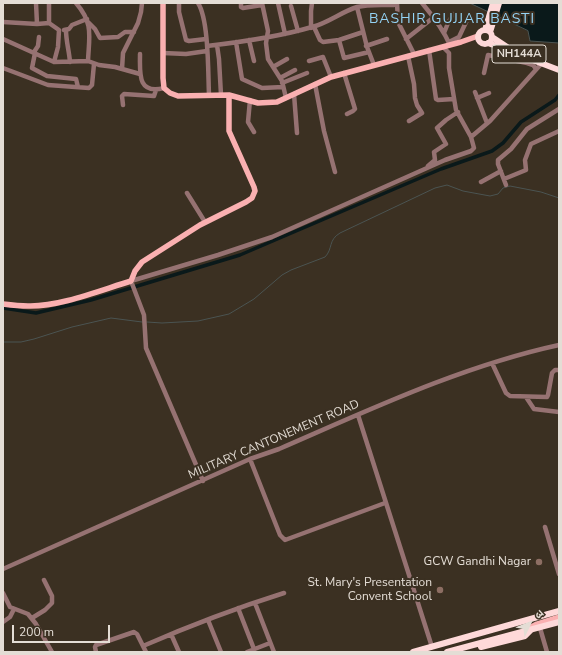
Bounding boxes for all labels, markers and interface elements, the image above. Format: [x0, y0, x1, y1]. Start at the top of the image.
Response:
district label: BASHIR GUJJAR BASTI [369, 12, 535, 28]
road number: NH144A [492, 45, 546, 63]
street label: MILITARY CANTONEMENT ROAD [186, 397, 362, 483]
place label: GCW Gandhi Nagar [424, 555, 531, 569]
marker: GCW Gandhi Nagar [534, 557, 544, 567]
place label: St. Mary's Presentation Convent School [307, 576, 432, 604]
marker: St. Mary's Presentation Convent School [435, 585, 445, 595]
north arrow [510, 603, 550, 643]
text: उ [531, 607, 547, 622]
scale bar [14, 617, 112, 643]
text: 200 m [19, 624, 54, 640]

